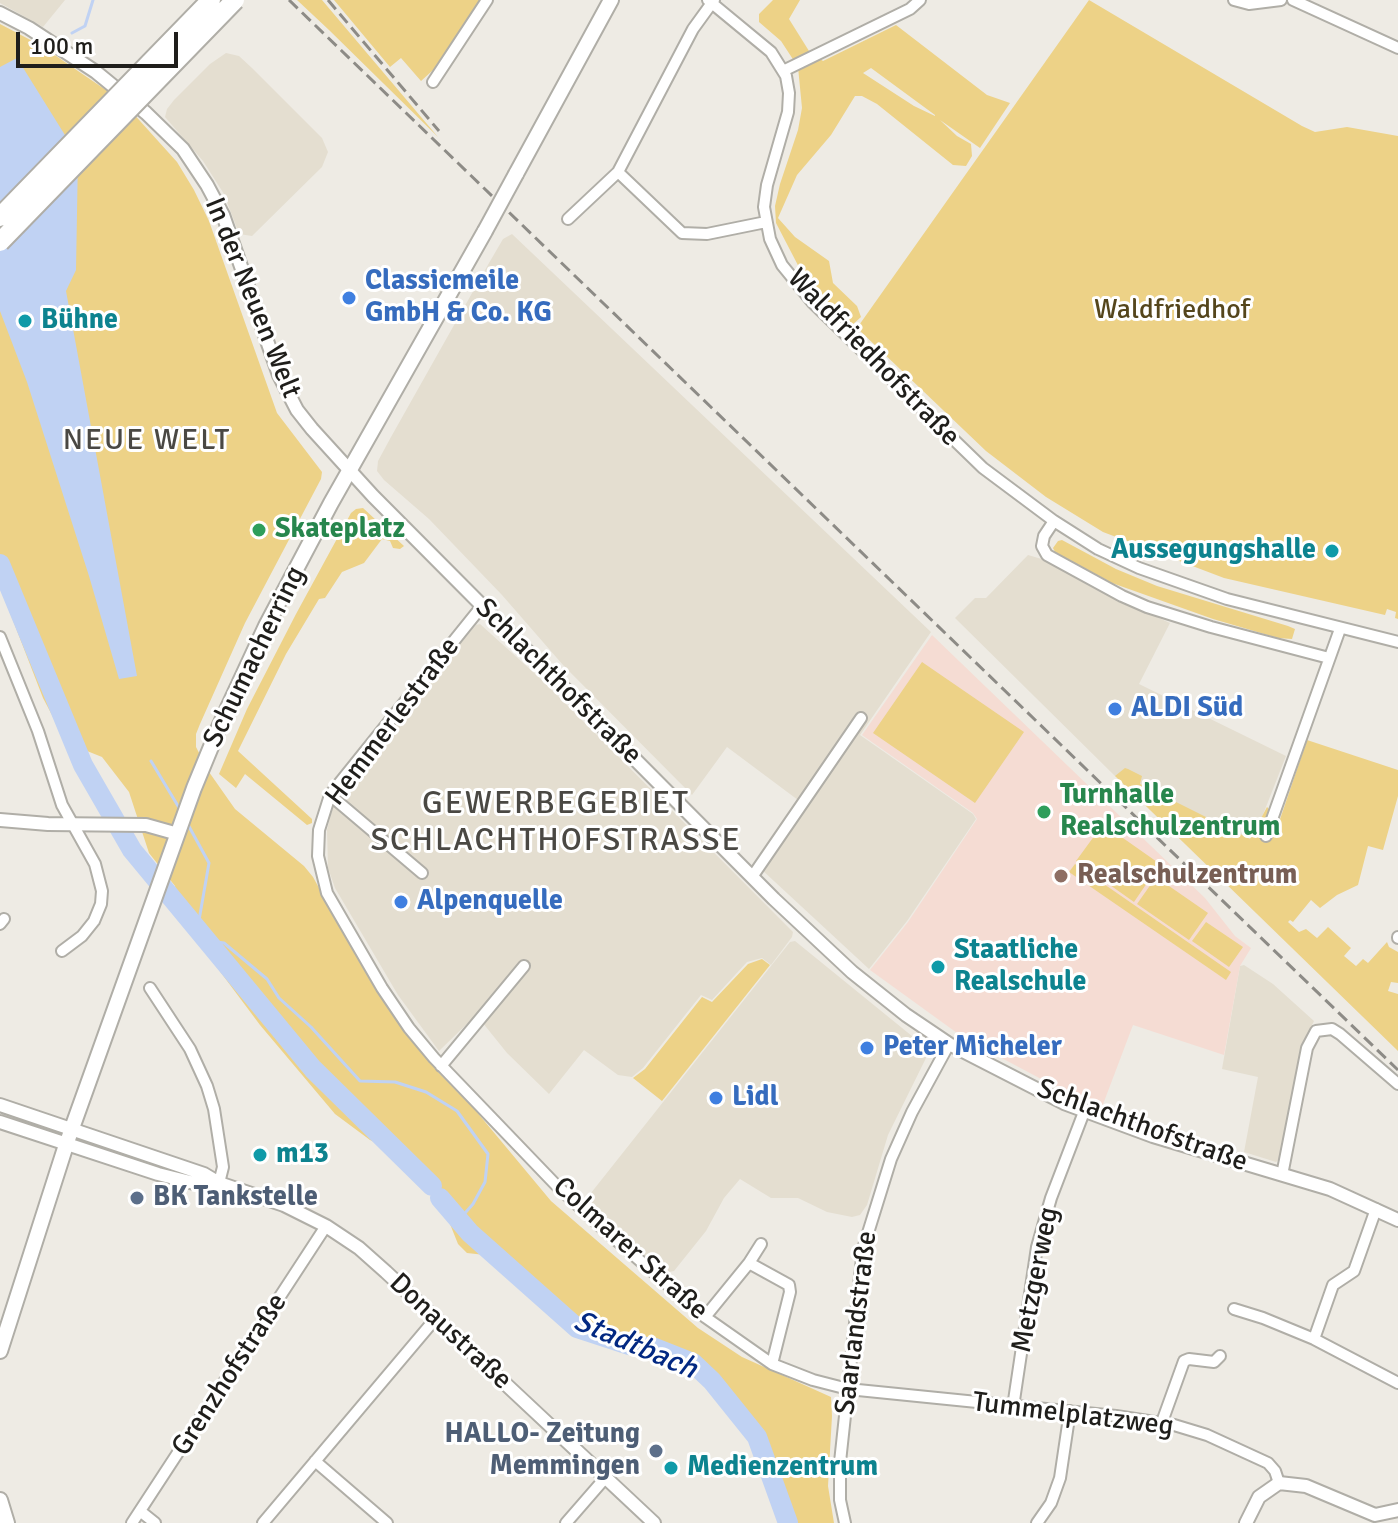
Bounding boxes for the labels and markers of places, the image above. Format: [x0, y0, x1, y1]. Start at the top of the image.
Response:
place label: Classicmeile GmbH & Co. KG [365, 265, 552, 331]
marker: Classicmeile GmbH & Co. KG [340, 289, 358, 307]
place label: Bühne [41, 304, 118, 338]
marker: Bühne [16, 312, 34, 330]
place label: Skateplatz [275, 513, 405, 547]
marker: Skateplatz [250, 521, 268, 539]
place label: Aussegungshalle [1111, 534, 1316, 568]
marker: Aussegungshalle [1323, 542, 1341, 560]
place label: ALDI Süd [1131, 692, 1243, 726]
marker: ALDI Süd [1106, 700, 1124, 718]
place label: Turnhalle Realschulzentrum [1060, 779, 1280, 845]
marker: Turnhalle Realschulzentrum [1035, 803, 1053, 821]
place label: Realschulzentrum [1077, 859, 1297, 893]
marker: Realschulzentrum [1052, 867, 1070, 885]
place label: Alpenquelle [417, 885, 563, 919]
marker: Alpenquelle [392, 893, 410, 911]
place label: Staatliche Realschule [954, 934, 1086, 1000]
marker: Staatliche Realschule [929, 958, 947, 976]
place label: Peter Micheler [883, 1031, 1062, 1065]
marker: Peter Micheler [858, 1039, 876, 1057]
place label: Lidl [732, 1081, 778, 1115]
marker: Lidl [707, 1089, 725, 1107]
place label: m13 [276, 1138, 329, 1172]
marker: m13 [251, 1146, 269, 1164]
place label: BK Tankstelle [153, 1181, 318, 1215]
marker: BK Tankstelle [128, 1189, 146, 1207]
place label: HALLO- Zeitung Memmingen [445, 1418, 640, 1484]
marker: HALLO- Zeitung Memmingen [647, 1442, 665, 1460]
place label: Medienzentrum [687, 1451, 878, 1485]
marker: Medienzentrum [662, 1459, 680, 1477]

